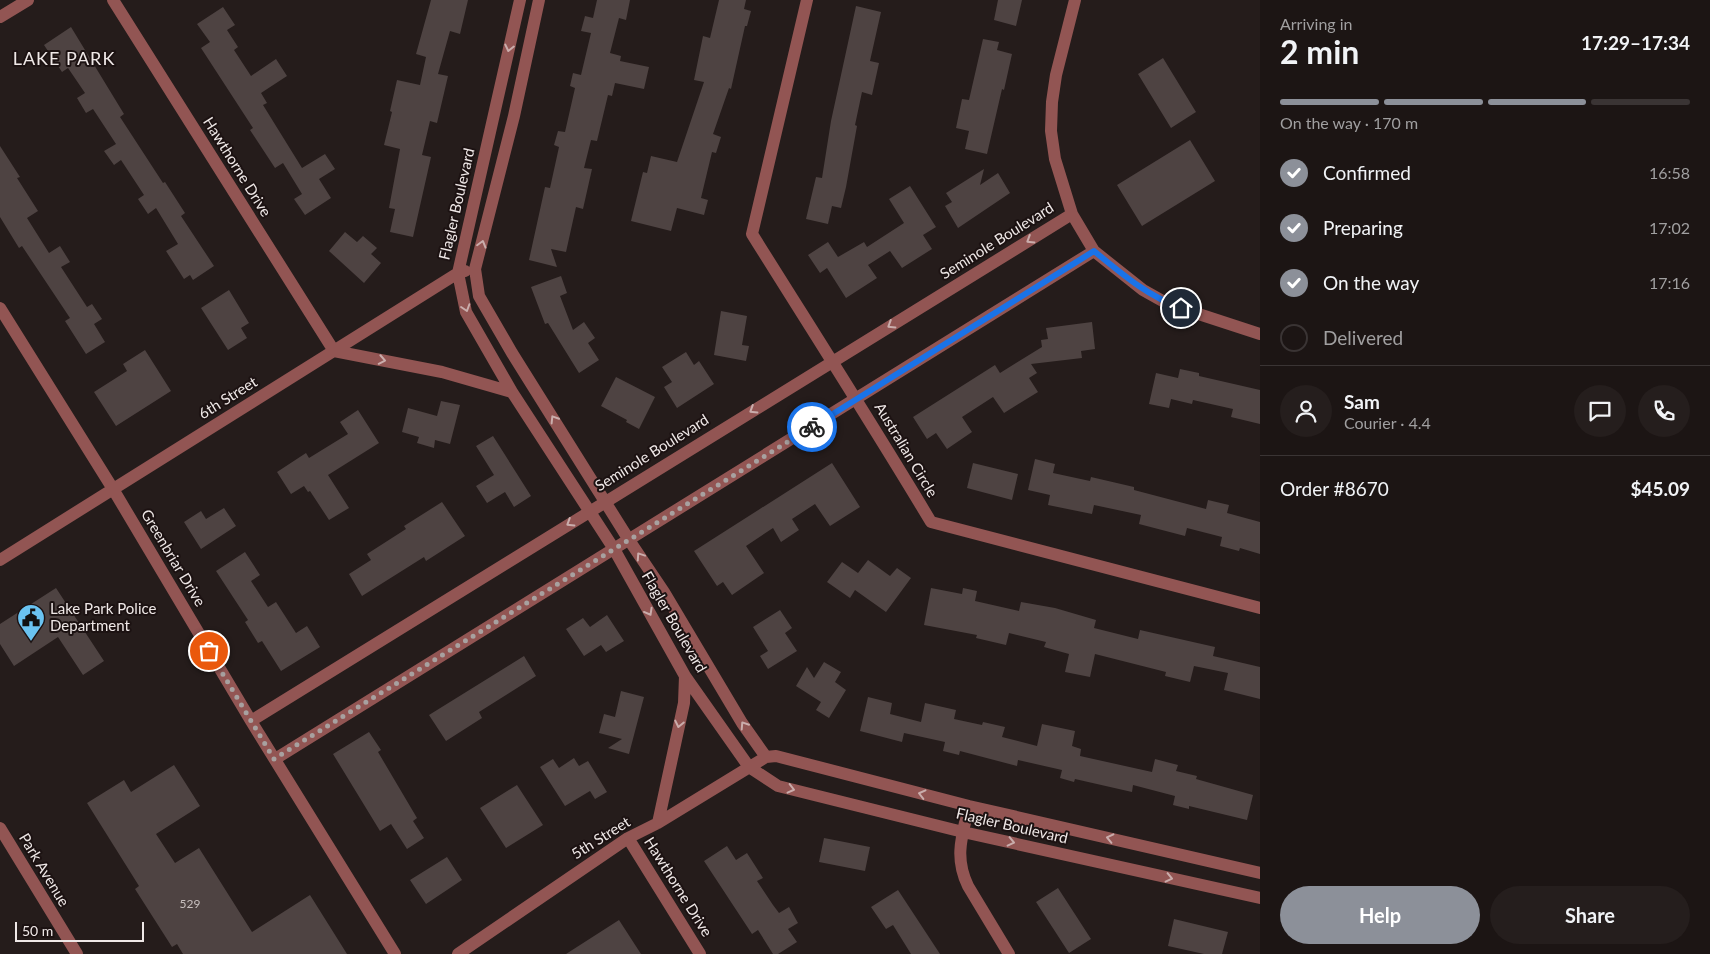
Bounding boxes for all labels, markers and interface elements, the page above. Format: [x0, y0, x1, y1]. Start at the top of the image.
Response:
text: Arriving in [1280, 14, 1353, 33]
text: 17:29–17:34 [1581, 31, 1690, 54]
text: 2 min [1280, 32, 1359, 71]
one-way arrow [504, 43, 515, 52]
district label: LAKE PARK [13, 47, 115, 69]
street label: Hawthorne Drive [200, 113, 276, 220]
text: On the way · 170 m [1280, 113, 1418, 132]
street label: Flagler Boulevard [434, 146, 478, 261]
icon: check [1280, 159, 1308, 187]
text: Confirmed [1323, 161, 1411, 184]
text: 16:58 [1649, 163, 1690, 182]
street label: Seminole Boulevard [936, 198, 1057, 282]
icon: check [1280, 214, 1308, 242]
text: Preparing [1323, 216, 1403, 239]
text: 17:02 [1649, 218, 1690, 237]
one-way arrow [1026, 233, 1035, 243]
one-way arrow [476, 239, 487, 248]
icon: check [1280, 269, 1308, 297]
text: On the way [1323, 271, 1419, 294]
text: 17:16 [1649, 273, 1690, 292]
pin [1160, 287, 1202, 329]
icon: home [1167, 294, 1195, 322]
one-way arrow [461, 303, 471, 312]
one-way arrow [888, 318, 897, 328]
text: Delivered [1323, 326, 1403, 349]
one-way arrow [378, 355, 387, 365]
street label: 6th Street [195, 372, 261, 422]
button: person [1280, 385, 1332, 437]
button: chat [1574, 385, 1626, 437]
button: phone [1638, 385, 1690, 437]
text: Sam [1344, 390, 1380, 413]
street label: Australian Circle [872, 399, 942, 500]
courier [787, 402, 837, 452]
one-way arrow [750, 404, 759, 414]
street label: Seminole Boulevard [591, 410, 712, 494]
icon: bike [798, 413, 826, 441]
text: Courier · 4.4 [1344, 413, 1431, 432]
one-way arrow [550, 415, 560, 424]
text: Order #8670 [1280, 477, 1389, 500]
text: $45.09 [1630, 477, 1690, 500]
street label: Greenbriar Drive [138, 506, 210, 609]
one-way arrow [567, 517, 576, 527]
one-way arrow [637, 553, 646, 562]
street label: Flagler Boulevard [639, 568, 711, 675]
place label: Lake Park Police Department [50, 599, 157, 634]
public building icon: Lake Park Police Department [16, 603, 46, 642]
one-way arrow [643, 607, 653, 616]
pin [188, 630, 230, 672]
icon: bag [195, 637, 223, 665]
one-way arrow [674, 720, 685, 729]
one-way arrow [741, 721, 750, 730]
one-way arrow [787, 784, 795, 794]
one-way arrow [917, 789, 926, 800]
street label: Flagler Boulevard [955, 803, 1070, 847]
street label: 5th Street [568, 812, 634, 862]
street label: Park Avenue [16, 830, 74, 909]
street label: Hawthorne Drive [641, 833, 717, 940]
one-way arrow [1106, 833, 1115, 844]
one-way arrow [1006, 836, 1015, 847]
one-way arrow [1165, 872, 1174, 883]
button: Help [1280, 886, 1480, 944]
button: Share [1490, 886, 1690, 944]
house number: 529 [180, 896, 200, 911]
scale bar [15, 919, 144, 942]
text: 50 m [22, 922, 53, 939]

